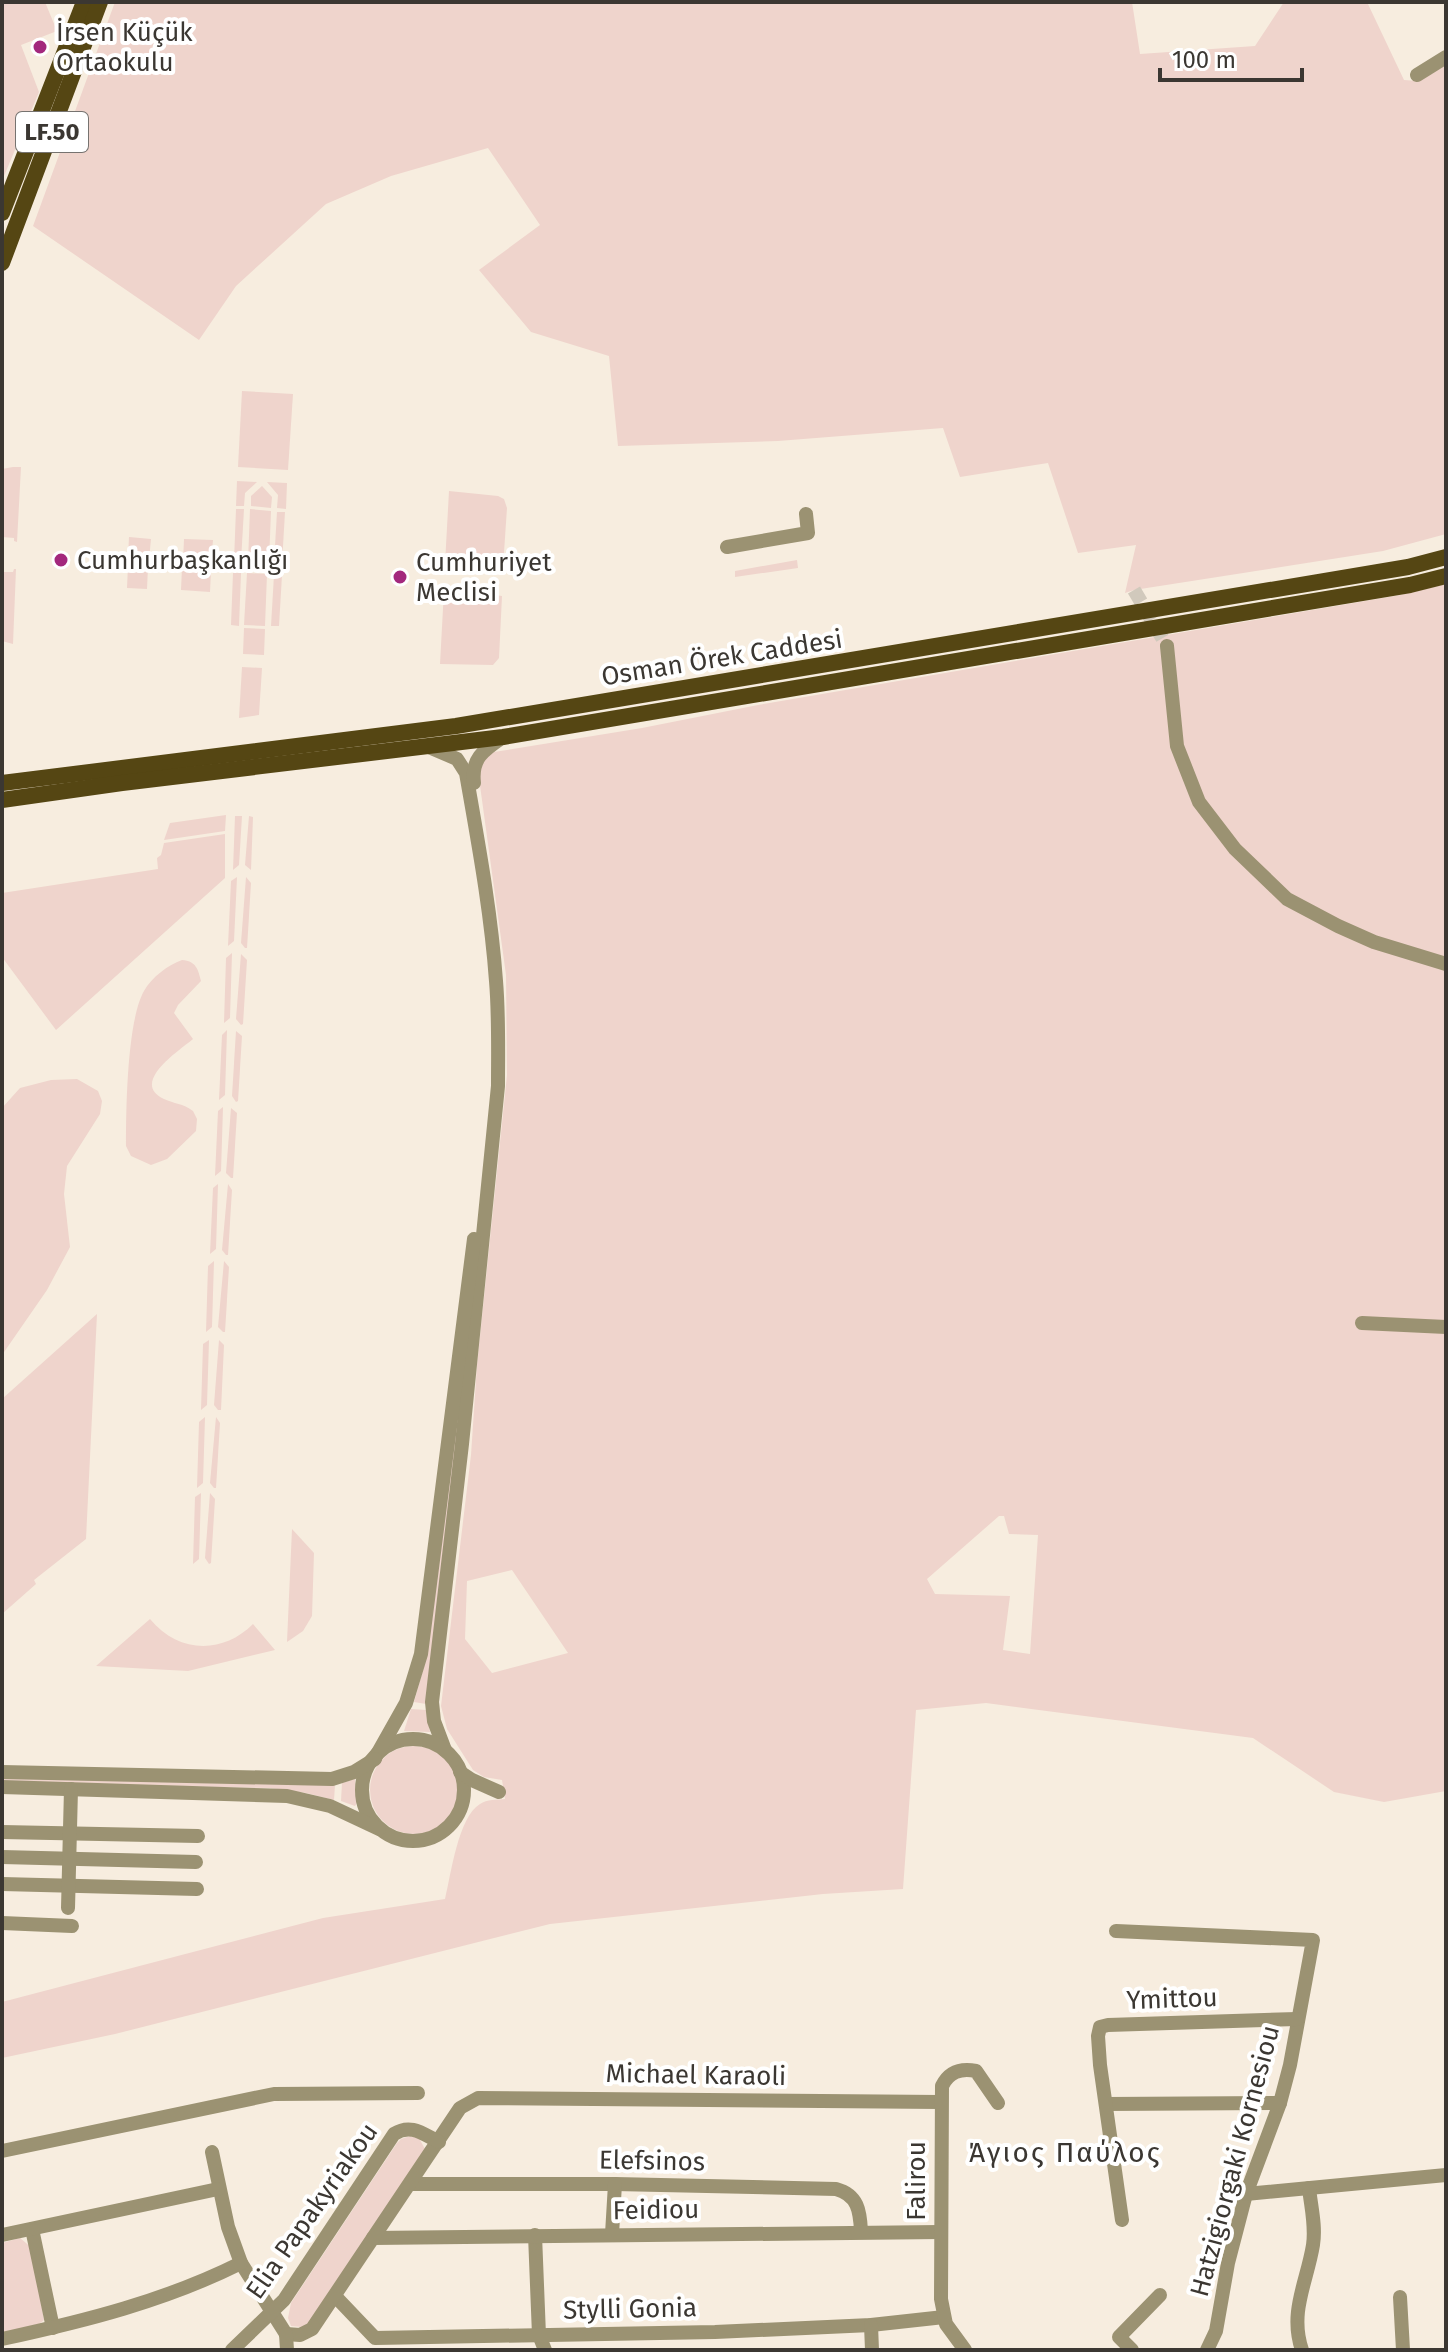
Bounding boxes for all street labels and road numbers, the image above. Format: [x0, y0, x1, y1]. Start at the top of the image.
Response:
road number: LF.50 [16, 112, 88, 152]
street label: Osman Örek Caddesi [599, 624, 845, 692]
street label: Ymittou [1126, 1982, 1218, 2016]
street label: Hatzigiorgaki Kornesiou [1184, 2022, 1286, 2300]
street label: Michael Karaoli [605, 2058, 787, 2092]
street label: Elia Papakyriakou [240, 2117, 384, 2305]
street label: Falirou [901, 2141, 932, 2221]
street label: Elefsinos [599, 2145, 705, 2177]
street label: Feidiou [612, 2194, 700, 2226]
street label: Stylli Gonia [563, 2292, 697, 2326]

